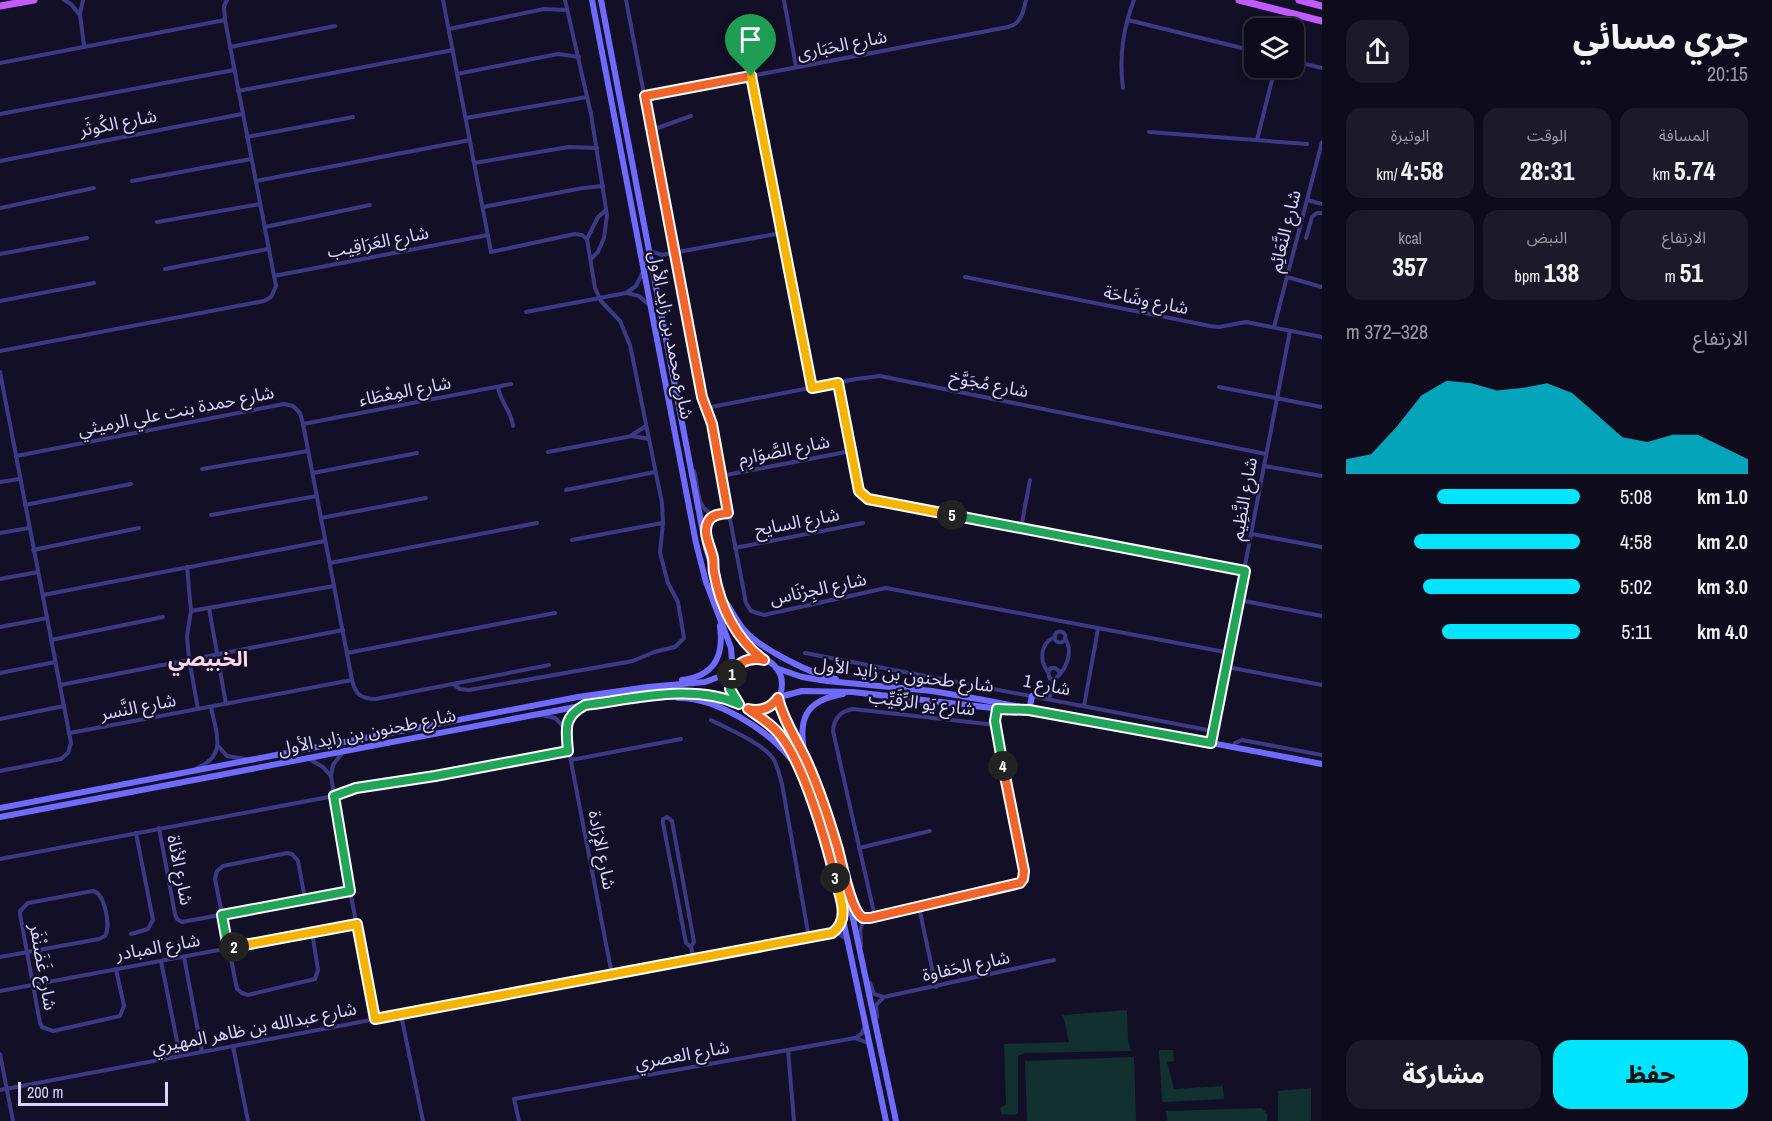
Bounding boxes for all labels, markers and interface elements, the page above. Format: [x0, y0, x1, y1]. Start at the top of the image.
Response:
pin [725, 14, 776, 76]
text: جري مسائي [1573, 15, 1748, 59]
map controls [1244, 18, 1304, 78]
button: layers [1244, 18, 1304, 78]
button: share [1346, 20, 1409, 83]
icon: arrive [734, 23, 767, 56]
street label: شارع الحَبَارى [795, 24, 889, 67]
text: 20:15 [1707, 60, 1748, 87]
street label: شارع الكُوثَر [76, 103, 159, 144]
text: الوتيرة [1391, 124, 1429, 146]
text: الوقت [1527, 124, 1567, 146]
text: المسافة [1659, 124, 1709, 146]
text: 4:58 [1401, 153, 1444, 188]
text: 28:31 [1520, 153, 1574, 188]
text: 5.74 [1674, 153, 1715, 188]
text: /km [1376, 163, 1401, 185]
text: km [1653, 163, 1674, 185]
street label: شارع النَّعَائِم [1262, 187, 1309, 275]
street label: شارع العَرَاقِيب [325, 219, 431, 266]
text: النبض [1527, 226, 1567, 248]
text: الارتفاع [1662, 226, 1706, 248]
text: kcal [1398, 227, 1422, 249]
street label: شارع محمد بن زايد الأول [641, 249, 700, 422]
text: 357 [1392, 249, 1428, 284]
text: 138 [1544, 255, 1579, 290]
text: 51 [1679, 255, 1703, 290]
text: bpm [1515, 265, 1544, 287]
text: m [1665, 265, 1679, 287]
street label: شارع وِشَاحَة [1101, 279, 1191, 322]
text: 328–372 m [1346, 318, 1428, 345]
text: الارتفاع [1693, 324, 1748, 351]
street label: شارع مُجَوَّخ [947, 364, 1031, 405]
street label: شارع المِعْطَاء [357, 369, 453, 414]
street label: شارع حمدة بنت علي الرميثي [76, 379, 276, 444]
street label: شارع الصَّوَارِم [736, 428, 832, 473]
street label: شارع النَّظِيم [1224, 455, 1265, 543]
text: 5:08 [1620, 483, 1652, 510]
text: 1.0 km [1697, 483, 1748, 510]
pin: 5 [937, 500, 967, 530]
street label: شارع السايح [752, 501, 842, 544]
text: 5 [948, 504, 956, 526]
text: 4:58 [1620, 528, 1652, 555]
text: 2.0 km [1697, 528, 1748, 555]
street label: شارع الجِرْنَاس [767, 566, 869, 613]
text: 5:02 [1620, 573, 1652, 600]
text: 3.0 km [1697, 573, 1748, 600]
text: 5:11 [1621, 618, 1652, 645]
text: 4.0 km [1697, 618, 1748, 645]
district label: الخبيصي [168, 644, 248, 676]
street label: شارع طحنون بن زايد الأول [813, 651, 995, 700]
pin: 1 [717, 659, 747, 689]
text: 1 [728, 663, 736, 685]
street label: شارع 1 [1021, 668, 1073, 703]
street label: شارع يَو الرِّقَيِّب [867, 684, 977, 723]
street label: شارع النَّسر [97, 687, 178, 728]
street label: شارع طحنون بن زايد الأول [276, 702, 458, 763]
pin: 4 [988, 751, 1018, 781]
text: 4 [999, 755, 1007, 777]
street label: شارع الإرَادة [581, 808, 622, 892]
street label: شارع الأناة [159, 833, 200, 908]
pin: 3 [820, 863, 850, 893]
text: 3 [831, 867, 839, 889]
street label: شارع غَضَنْفَر [21, 921, 63, 1013]
street label: شارع المبادر [113, 927, 202, 968]
pin: 2 [219, 932, 249, 962]
text: 2 [230, 936, 238, 958]
street label: شارع الحَفاوة [920, 944, 1012, 989]
street label: شارع عبدالله بن ظاهر المهيري [149, 995, 359, 1062]
street label: شارع العصري [633, 1034, 731, 1077]
button: مشاركة [1346, 1040, 1541, 1109]
button: حفظ [1553, 1040, 1748, 1109]
scale bar [18, 1079, 168, 1106]
text: 200 m [27, 1081, 63, 1103]

